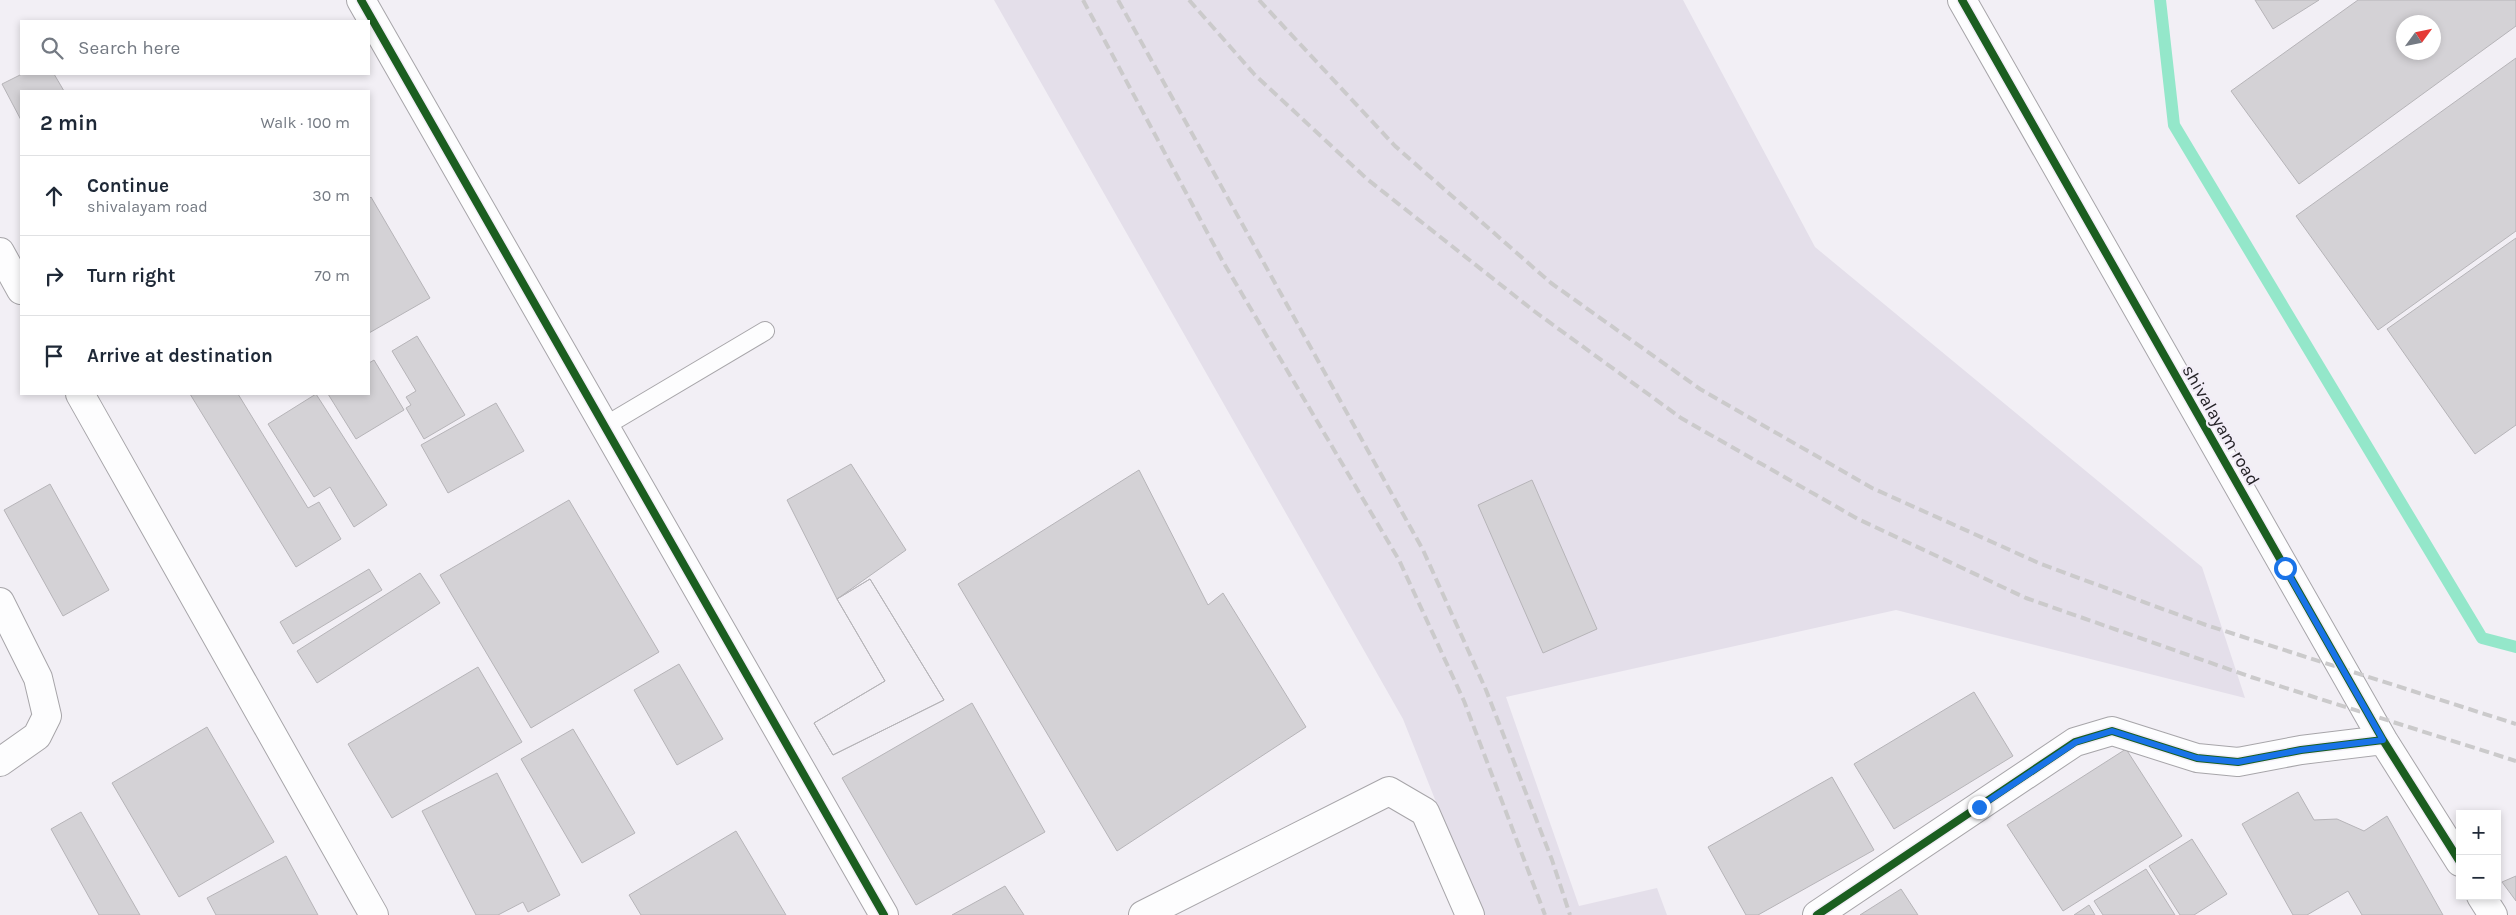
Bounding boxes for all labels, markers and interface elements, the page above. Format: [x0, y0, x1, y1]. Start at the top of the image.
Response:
north arrow [2396, 15, 2441, 60]
search box [20, 20, 370, 75]
icon: search [38, 34, 66, 62]
text: Search here [78, 37, 180, 59]
text: 2 min [40, 111, 98, 135]
text: Walk · 100 m [260, 113, 350, 132]
text: Continue [87, 175, 169, 197]
icon: ahead [40, 182, 68, 210]
text: 30 m [312, 186, 350, 205]
text: shivalayam road [87, 197, 208, 216]
icon: right [40, 262, 68, 290]
text: Turn right [87, 265, 176, 287]
text: 70 m [314, 266, 350, 285]
icon: arrive [40, 342, 68, 370]
text: Arrive at destination [87, 345, 273, 367]
street label: shivalayam road [2177, 361, 2265, 489]
route start [2274, 557, 2297, 580]
route end [1968, 796, 1991, 819]
map controls [2456, 810, 2501, 900]
button: + [2456, 810, 2501, 855]
button: − [2456, 855, 2501, 900]

